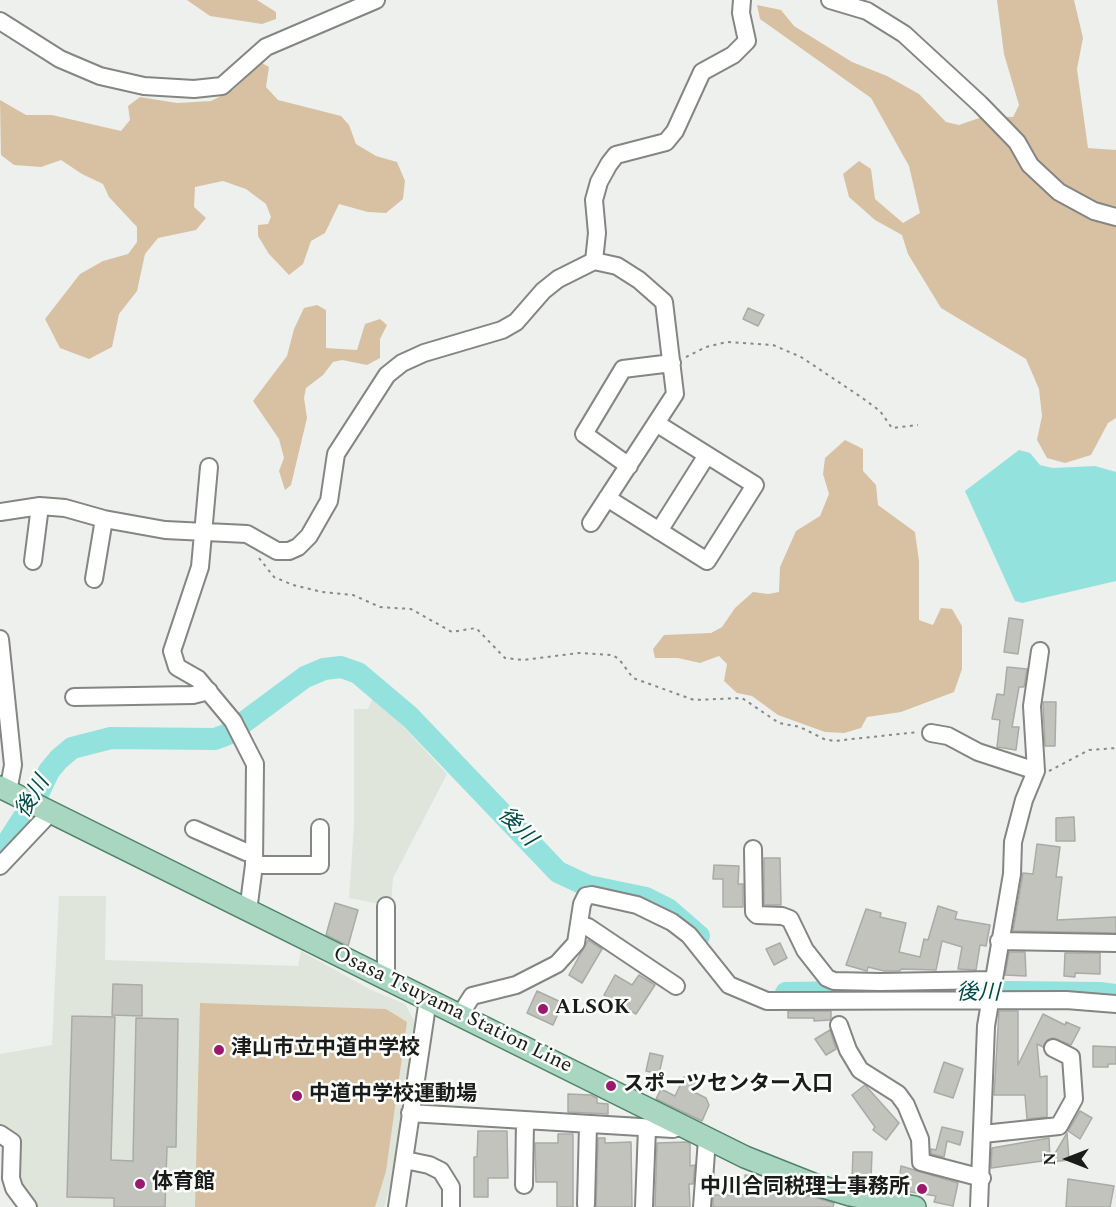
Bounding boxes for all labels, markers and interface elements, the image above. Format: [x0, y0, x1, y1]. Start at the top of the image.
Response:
water label: 後川 [11, 772, 57, 824]
water label: 後川 [491, 803, 541, 853]
street label: Osasa Tsuyama Station Line [328, 942, 576, 1080]
water label: 後川 [956, 982, 1000, 1008]
place label: ALSOK [555, 996, 630, 1022]
marker: ALSOK [536, 1002, 550, 1016]
place label: 津山市立中道中学校 [231, 1037, 420, 1063]
marker: 津山市立中道中学校 [212, 1043, 226, 1057]
place label: スポーツセンター入口 [623, 1073, 833, 1099]
marker: スポーツセンター入口 [604, 1079, 618, 1093]
place label: 中道中学校運動場 [309, 1083, 477, 1109]
marker: 中道中学校運動場 [290, 1089, 304, 1103]
north arrow [1038, 1129, 1098, 1189]
text: N [1038, 1152, 1062, 1166]
place label: 体育館 [152, 1171, 215, 1197]
place label: 中川合同税理士事務所 [700, 1176, 910, 1202]
marker: 体育館 [133, 1177, 147, 1191]
marker: 中川合同税理士事務所 [915, 1182, 929, 1196]

